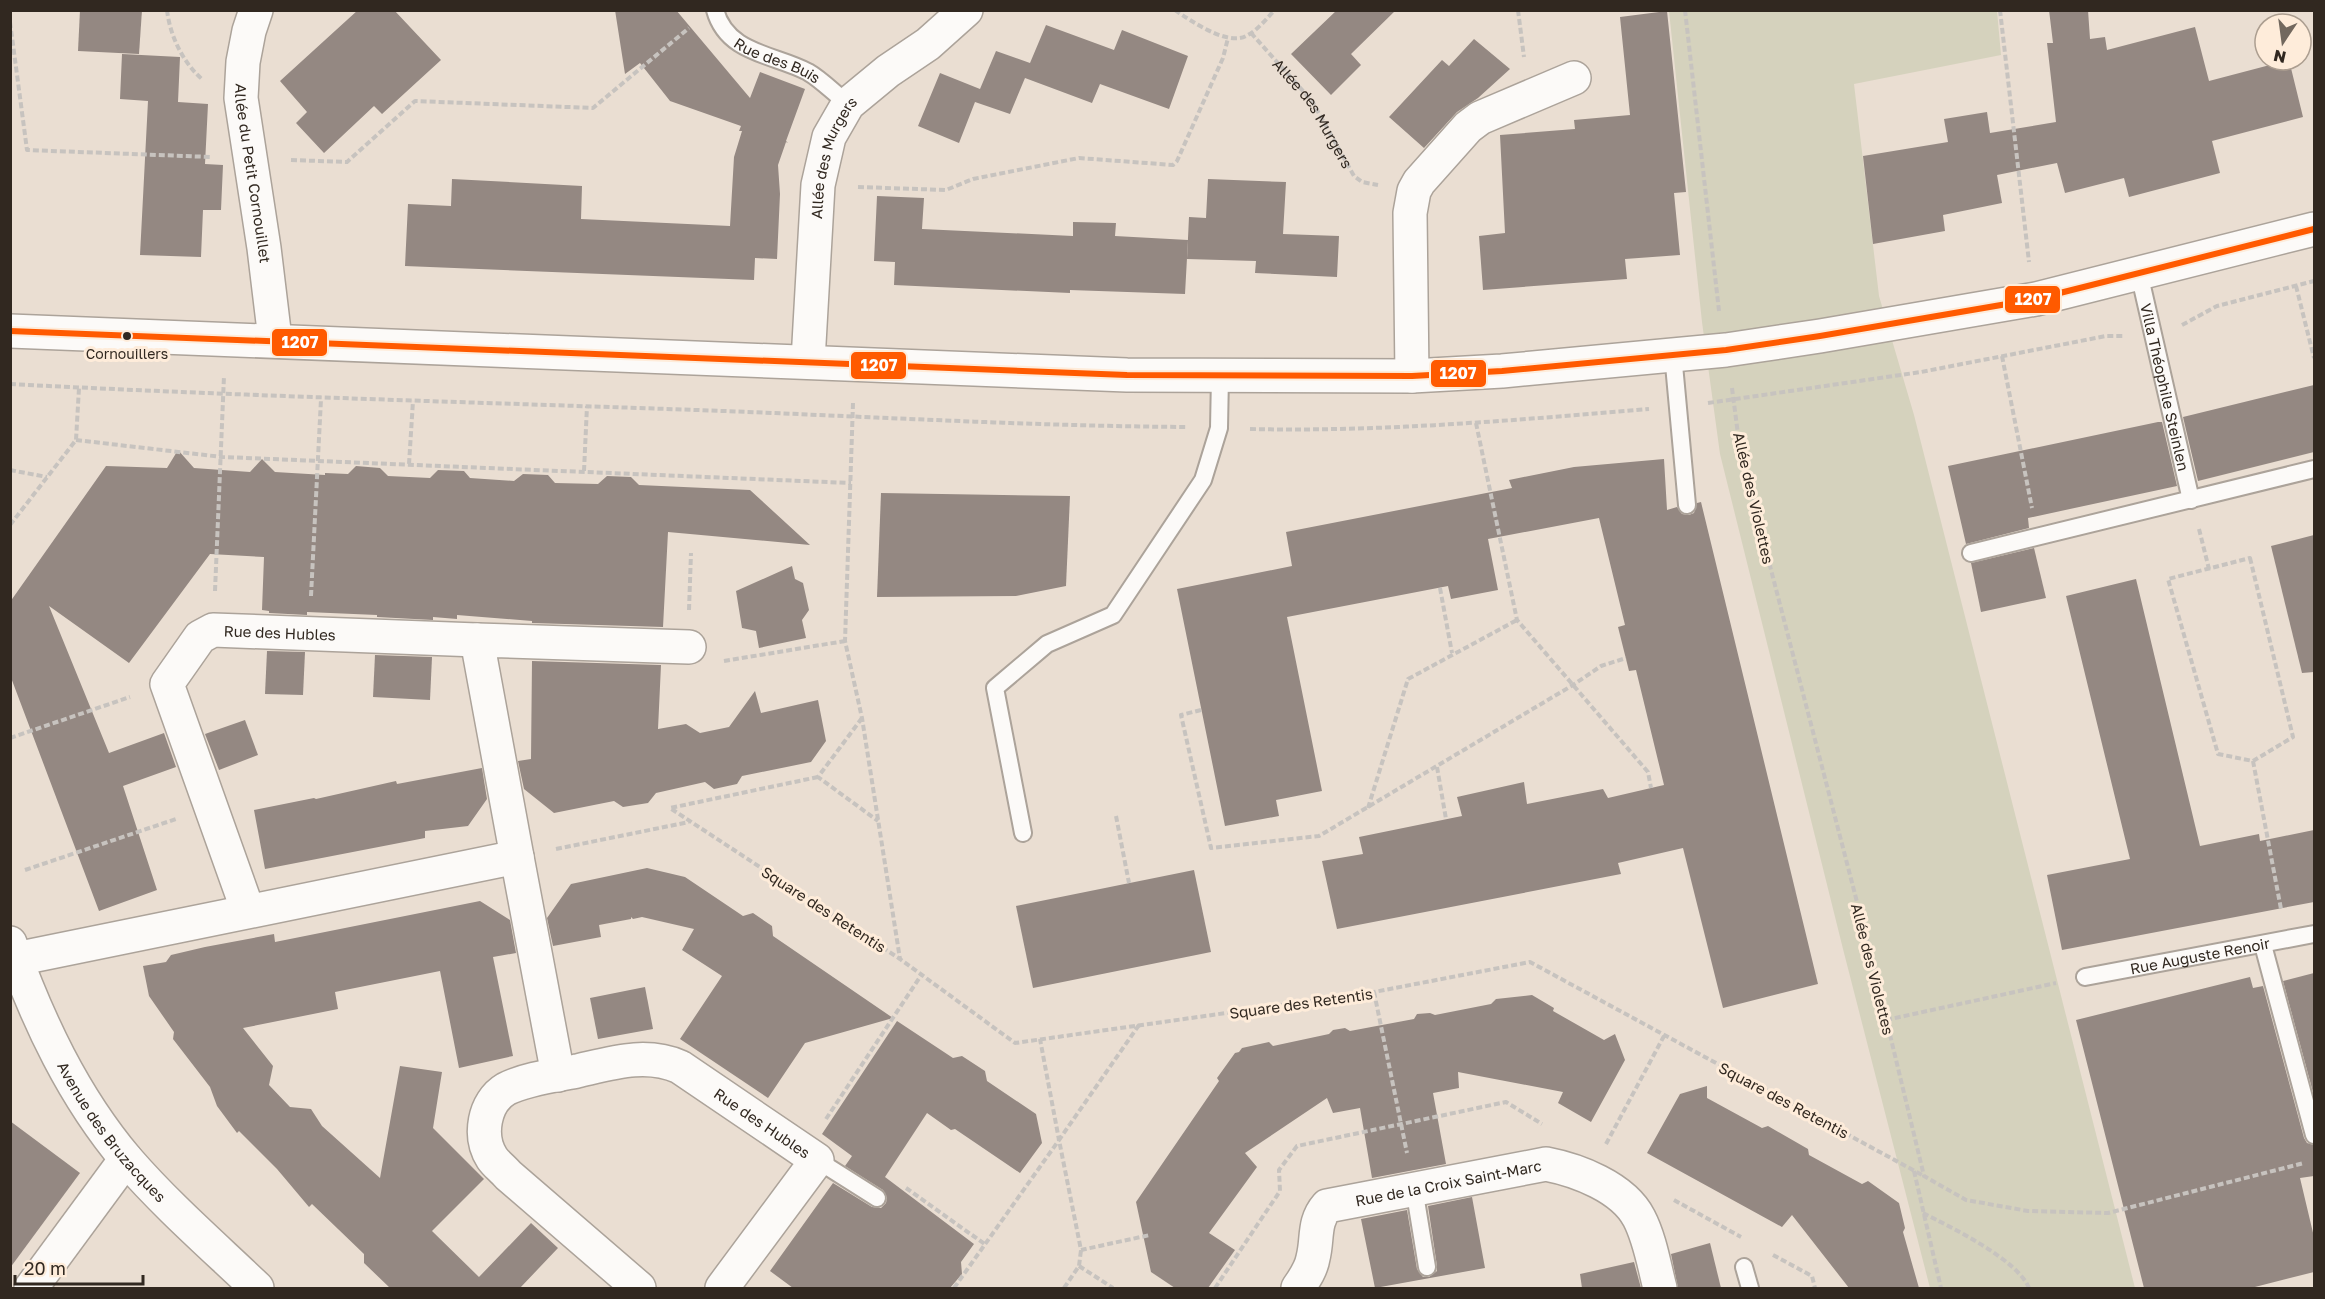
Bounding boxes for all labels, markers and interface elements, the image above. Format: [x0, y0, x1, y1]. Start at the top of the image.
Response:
north arrow [2253, 12, 2313, 72]
street label: Rue des Buis [731, 33, 824, 87]
text: N [2271, 46, 2288, 68]
street label: Allée des Murgers [1269, 55, 1357, 171]
street label: Allée du Petit Cornouillet [232, 83, 275, 264]
street label: Allée des Murgers [807, 92, 860, 219]
line badge: 1207 [2004, 285, 2061, 314]
text: 1207 [2014, 289, 2052, 309]
street label: Villa Théophile Steinlen [2137, 301, 2193, 473]
line badge: 1207 [271, 328, 328, 357]
marker: Cornouillers [121, 330, 133, 342]
text: 1207 [281, 332, 319, 352]
place label: Cornouillers [86, 345, 168, 362]
line badge: 1207 [850, 351, 907, 380]
text: 1207 [860, 355, 898, 375]
line badge: 1207 [1430, 359, 1487, 388]
text: 1207 [1439, 363, 1477, 383]
street label: Allée des Violettes [1730, 430, 1778, 566]
street label: Rue des Hubles [223, 621, 336, 644]
street label: Square des Retentis [758, 862, 890, 956]
street label: Allée des Violettes [1848, 901, 1898, 1037]
street label: Rue Auguste Renoir [2129, 933, 2272, 977]
street label: Square des Retentis [1228, 984, 1374, 1022]
street label: Avenue des Bruzacques [54, 1058, 170, 1205]
street label: Square des Retentis [1716, 1058, 1852, 1142]
street label: Rue des Hubles [711, 1084, 814, 1162]
street label: Rue de la Croix Saint-Marc [1354, 1156, 1543, 1209]
scale bar [15, 1248, 142, 1286]
text: 20 m [24, 1257, 66, 1279]

